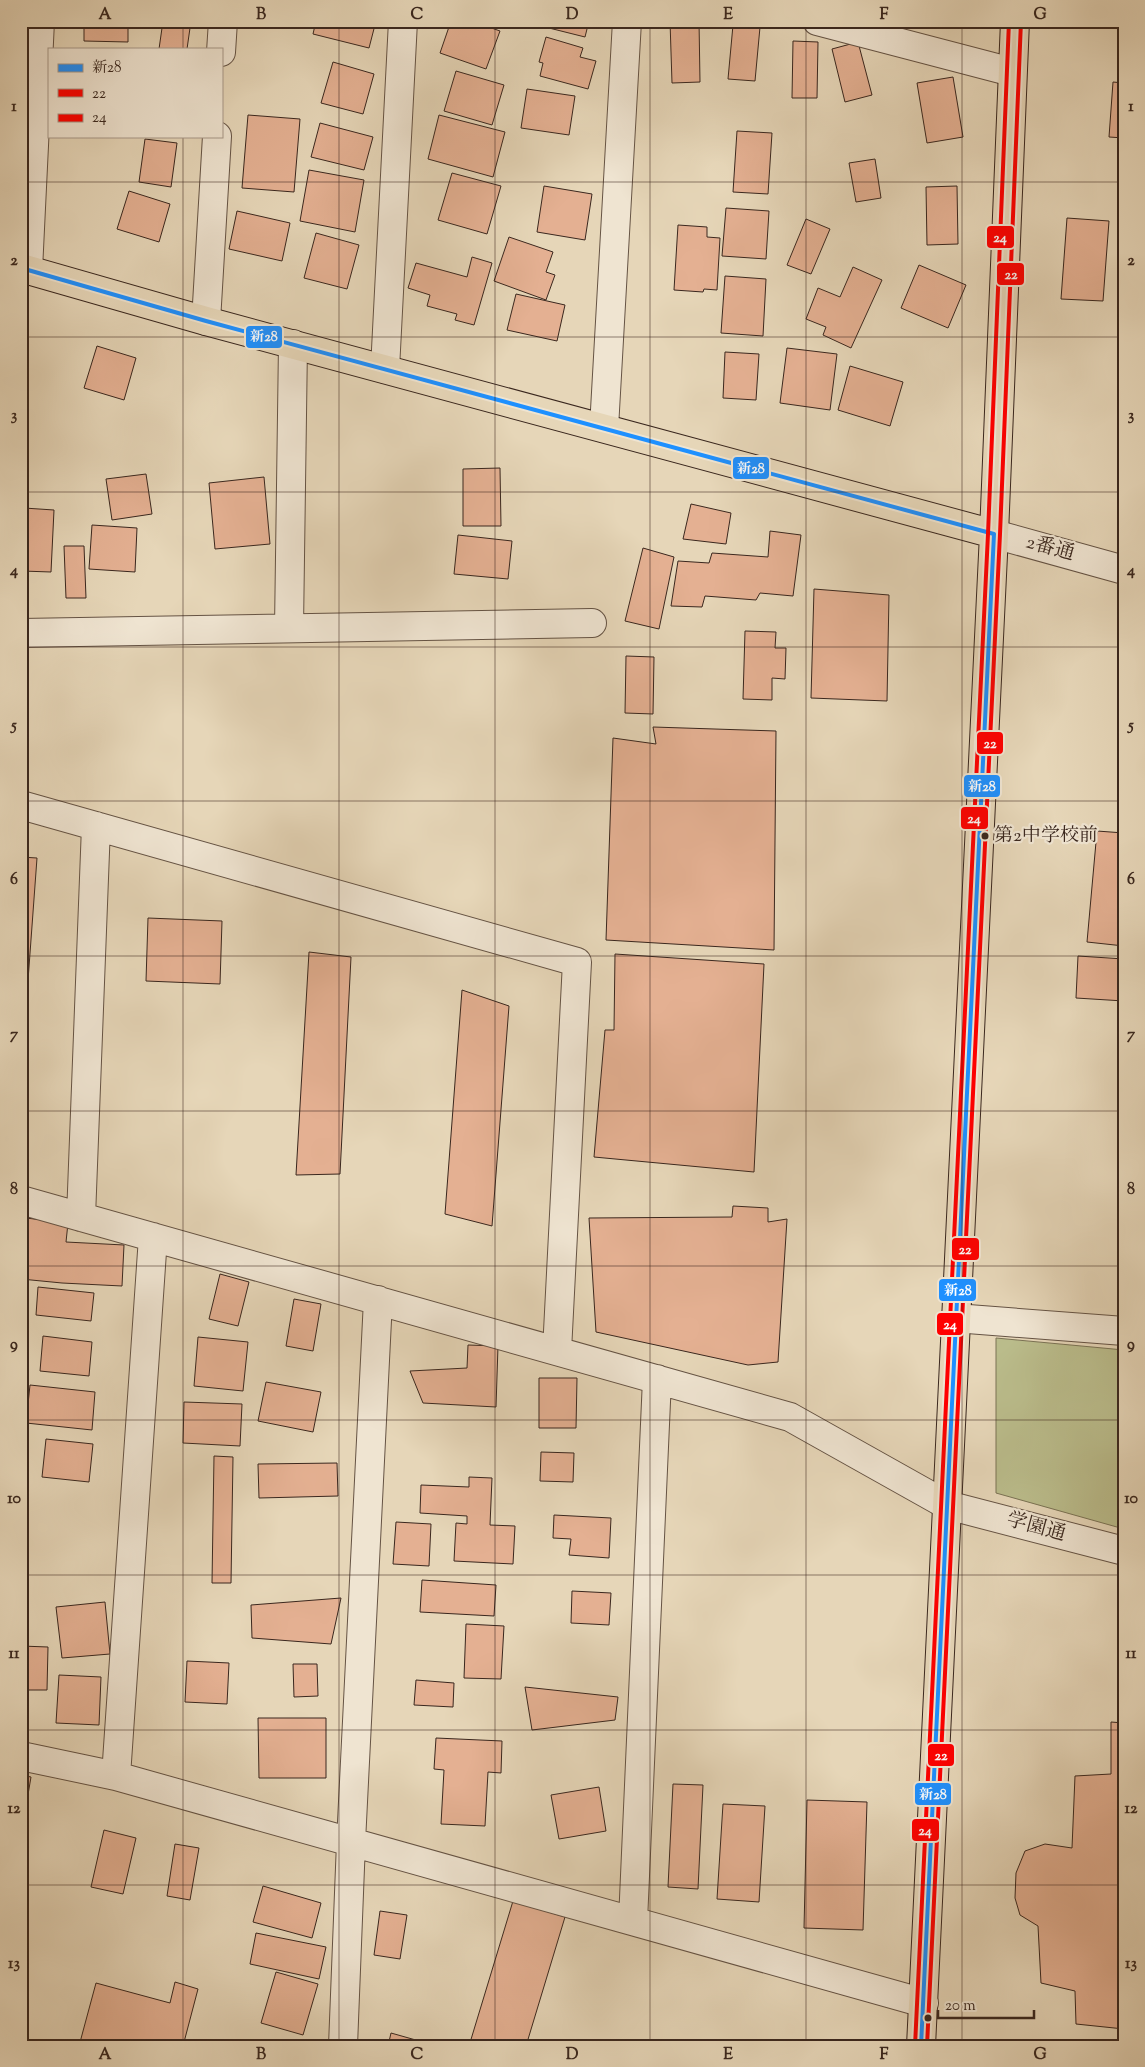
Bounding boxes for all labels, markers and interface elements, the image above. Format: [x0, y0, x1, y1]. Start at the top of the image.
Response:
text: A [99, 4, 112, 27]
text: B [256, 4, 266, 27]
text: C [411, 4, 424, 27]
text: D [566, 4, 579, 27]
text: E [723, 4, 733, 27]
text: F [880, 4, 889, 27]
text: G [1033, 4, 1047, 27]
legend [48, 48, 222, 138]
text: 新28 [92, 58, 122, 79]
text: 22 [92, 84, 106, 105]
text: 1 [11, 96, 17, 119]
text: 1 [1128, 96, 1134, 119]
text: 24 [92, 108, 107, 129]
line badge: 24 [986, 225, 1015, 249]
text: 24 [993, 229, 1007, 249]
text: 2 [10, 250, 18, 273]
text: 2 [1127, 250, 1135, 273]
line badge: 22 [996, 262, 1025, 286]
text: 22 [1004, 266, 1018, 286]
line badge: 新28 [245, 325, 283, 349]
text: 新28 [250, 328, 278, 348]
text: 3 [11, 405, 18, 428]
text: 3 [1128, 405, 1135, 428]
line badge: 新28 [732, 456, 770, 480]
text: 新28 [737, 460, 765, 480]
street label: 2番通 [1022, 529, 1078, 569]
text: 4 [9, 560, 18, 583]
text: 4 [1126, 560, 1135, 583]
text: 5 [9, 715, 17, 738]
text: 5 [1126, 715, 1134, 738]
line badge: 22 [976, 731, 1004, 755]
text: 22 [983, 735, 997, 755]
line badge: 新28 [963, 774, 1001, 798]
text: 新28 [968, 778, 996, 798]
line badge: 24 [960, 806, 989, 830]
text: 24 [967, 810, 981, 830]
place label: 第2中学校前 [994, 823, 1098, 850]
marker: 第2中学校前 [980, 831, 990, 841]
text: 6 [10, 869, 18, 892]
text: 6 [1127, 869, 1135, 892]
text: 7 [10, 1024, 19, 1047]
text: 7 [1127, 1024, 1136, 1047]
text: 8 [10, 1179, 18, 1202]
text: 8 [1127, 1179, 1135, 1202]
line badge: 22 [951, 1237, 980, 1261]
text: 22 [958, 1241, 972, 1261]
line badge: 新28 [938, 1278, 977, 1302]
text: 新28 [944, 1282, 972, 1302]
line badge: 24 [936, 1312, 964, 1336]
text: 24 [943, 1316, 957, 1336]
text: 9 [10, 1334, 18, 1357]
text: 9 [1127, 1334, 1135, 1357]
text: 10 [7, 1488, 21, 1511]
text: 10 [1124, 1488, 1138, 1511]
street label: 学園通 [1003, 1506, 1069, 1550]
text: 11 [9, 1643, 20, 1666]
text: 11 [1126, 1643, 1137, 1666]
line badge: 22 [927, 1743, 955, 1767]
text: 22 [934, 1747, 948, 1767]
line badge: 新28 [914, 1782, 952, 1806]
text: 新28 [919, 1786, 947, 1806]
text: 12 [8, 1798, 21, 1821]
text: 12 [1125, 1798, 1138, 1821]
line badge: 24 [911, 1818, 940, 1842]
text: 24 [918, 1822, 932, 1842]
text: 13 [8, 1953, 20, 1976]
text: 13 [1125, 1953, 1137, 1976]
scale bar [938, 1987, 1034, 2019]
text: 20 m [945, 1996, 976, 2017]
unlabelled marker [923, 2013, 933, 2023]
text: A [99, 2044, 112, 2067]
text: B [256, 2044, 266, 2067]
text: C [411, 2044, 424, 2067]
text: D [566, 2044, 579, 2067]
text: E [723, 2044, 733, 2067]
text: F [880, 2044, 889, 2067]
text: G [1033, 2044, 1047, 2067]

